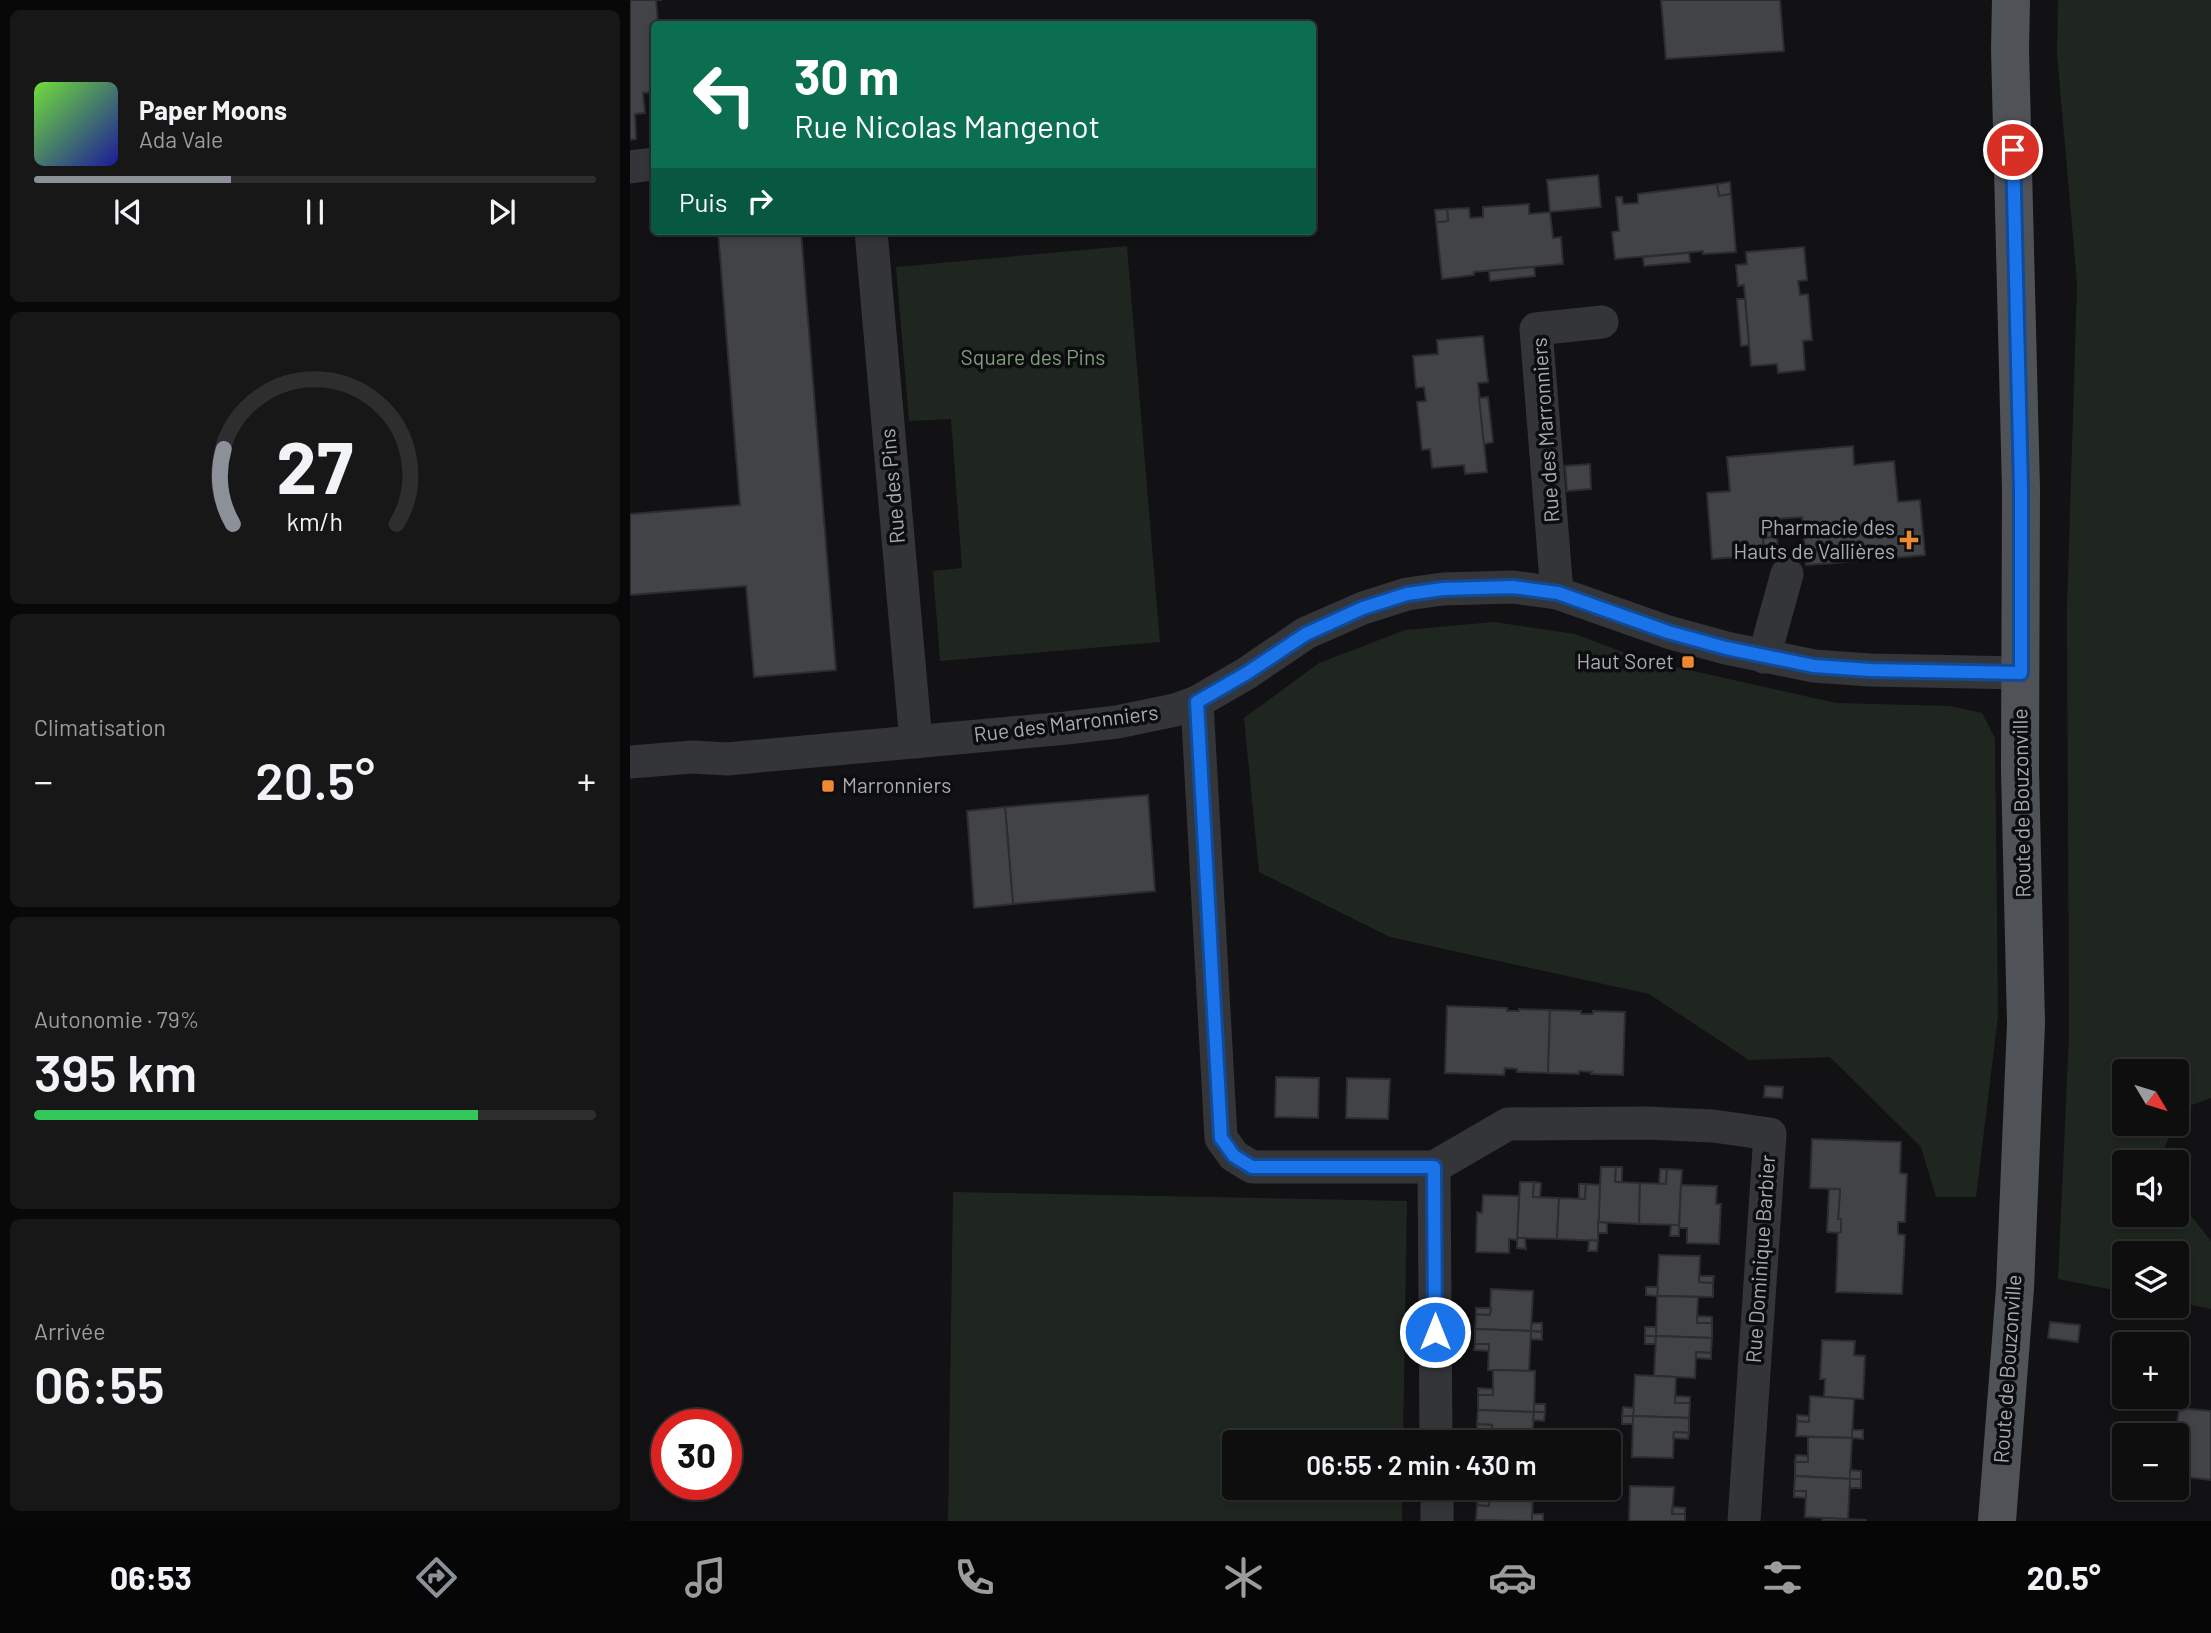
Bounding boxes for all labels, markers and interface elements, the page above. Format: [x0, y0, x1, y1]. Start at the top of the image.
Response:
text: 30 m [794, 46, 899, 105]
icon: left [679, 49, 770, 140]
text: Paper Moons [139, 94, 287, 125]
text: Rue Nicolas Mangenot [794, 106, 1100, 144]
pin [1983, 120, 2043, 180]
text: Ada Vale [139, 125, 223, 153]
icon: arrive [1994, 131, 2032, 169]
icon: right [741, 182, 779, 220]
text: Puis [679, 186, 727, 217]
icon: previous [109, 193, 147, 231]
icon: pause [296, 193, 334, 231]
icon: next [483, 193, 521, 231]
street label: Rue des Marronniers [1526, 337, 1563, 524]
park label: Square des Pins [961, 344, 1105, 369]
text: 27 [277, 422, 353, 510]
street label: Rue des Pins [874, 428, 909, 545]
text: km/h [287, 506, 343, 536]
place label: Pharmacie des Hauts de Vallières [1734, 514, 1895, 563]
marker: Pharmacie des Hauts de Vallières [1901, 532, 1917, 548]
place label: Haut Soret [1576, 648, 1674, 673]
marker: Haut Soret [1680, 654, 1696, 670]
street label: Rue des Marronniers [972, 699, 1159, 746]
street label: Route de Bouzonville [2006, 708, 2035, 898]
text: Climatisation [34, 713, 166, 741]
text: 20.5° [255, 748, 375, 810]
text: − [34, 757, 53, 803]
text: + [577, 757, 596, 803]
place label: Marronniers [842, 772, 951, 797]
marker: Marronniers [820, 778, 836, 794]
text: Autonomie · 79% [34, 1005, 199, 1033]
text: 395 km [34, 1040, 197, 1102]
north arrow [2112, 1059, 2189, 1136]
map controls [2112, 1059, 2189, 1500]
button: sound [2112, 1150, 2189, 1227]
street label: Rue Dominique Barbier [1740, 1154, 1779, 1364]
button: layers [2112, 1241, 2189, 1318]
street label: Route de Bouzonville [1987, 1274, 2026, 1464]
position arrow [1398, 1295, 1472, 1369]
text: Arrivée [34, 1317, 106, 1345]
button: + [2112, 1332, 2189, 1409]
text: 06:55 [34, 1352, 165, 1414]
speed limit sign: 30 [651, 1409, 742, 1500]
button: − [2112, 1423, 2189, 1500]
text: 06:55 · 2 min · 430 m [1306, 1449, 1537, 1480]
icon: directions [412, 1553, 461, 1602]
icon: music [681, 1553, 730, 1602]
icon: phone [950, 1553, 999, 1602]
icon: climate [1219, 1553, 1268, 1602]
icon: car [1488, 1553, 1537, 1602]
icon: filters [1758, 1553, 1807, 1602]
text: 06:53 [110, 1558, 192, 1596]
text: 20.5° [2027, 1558, 2101, 1596]

